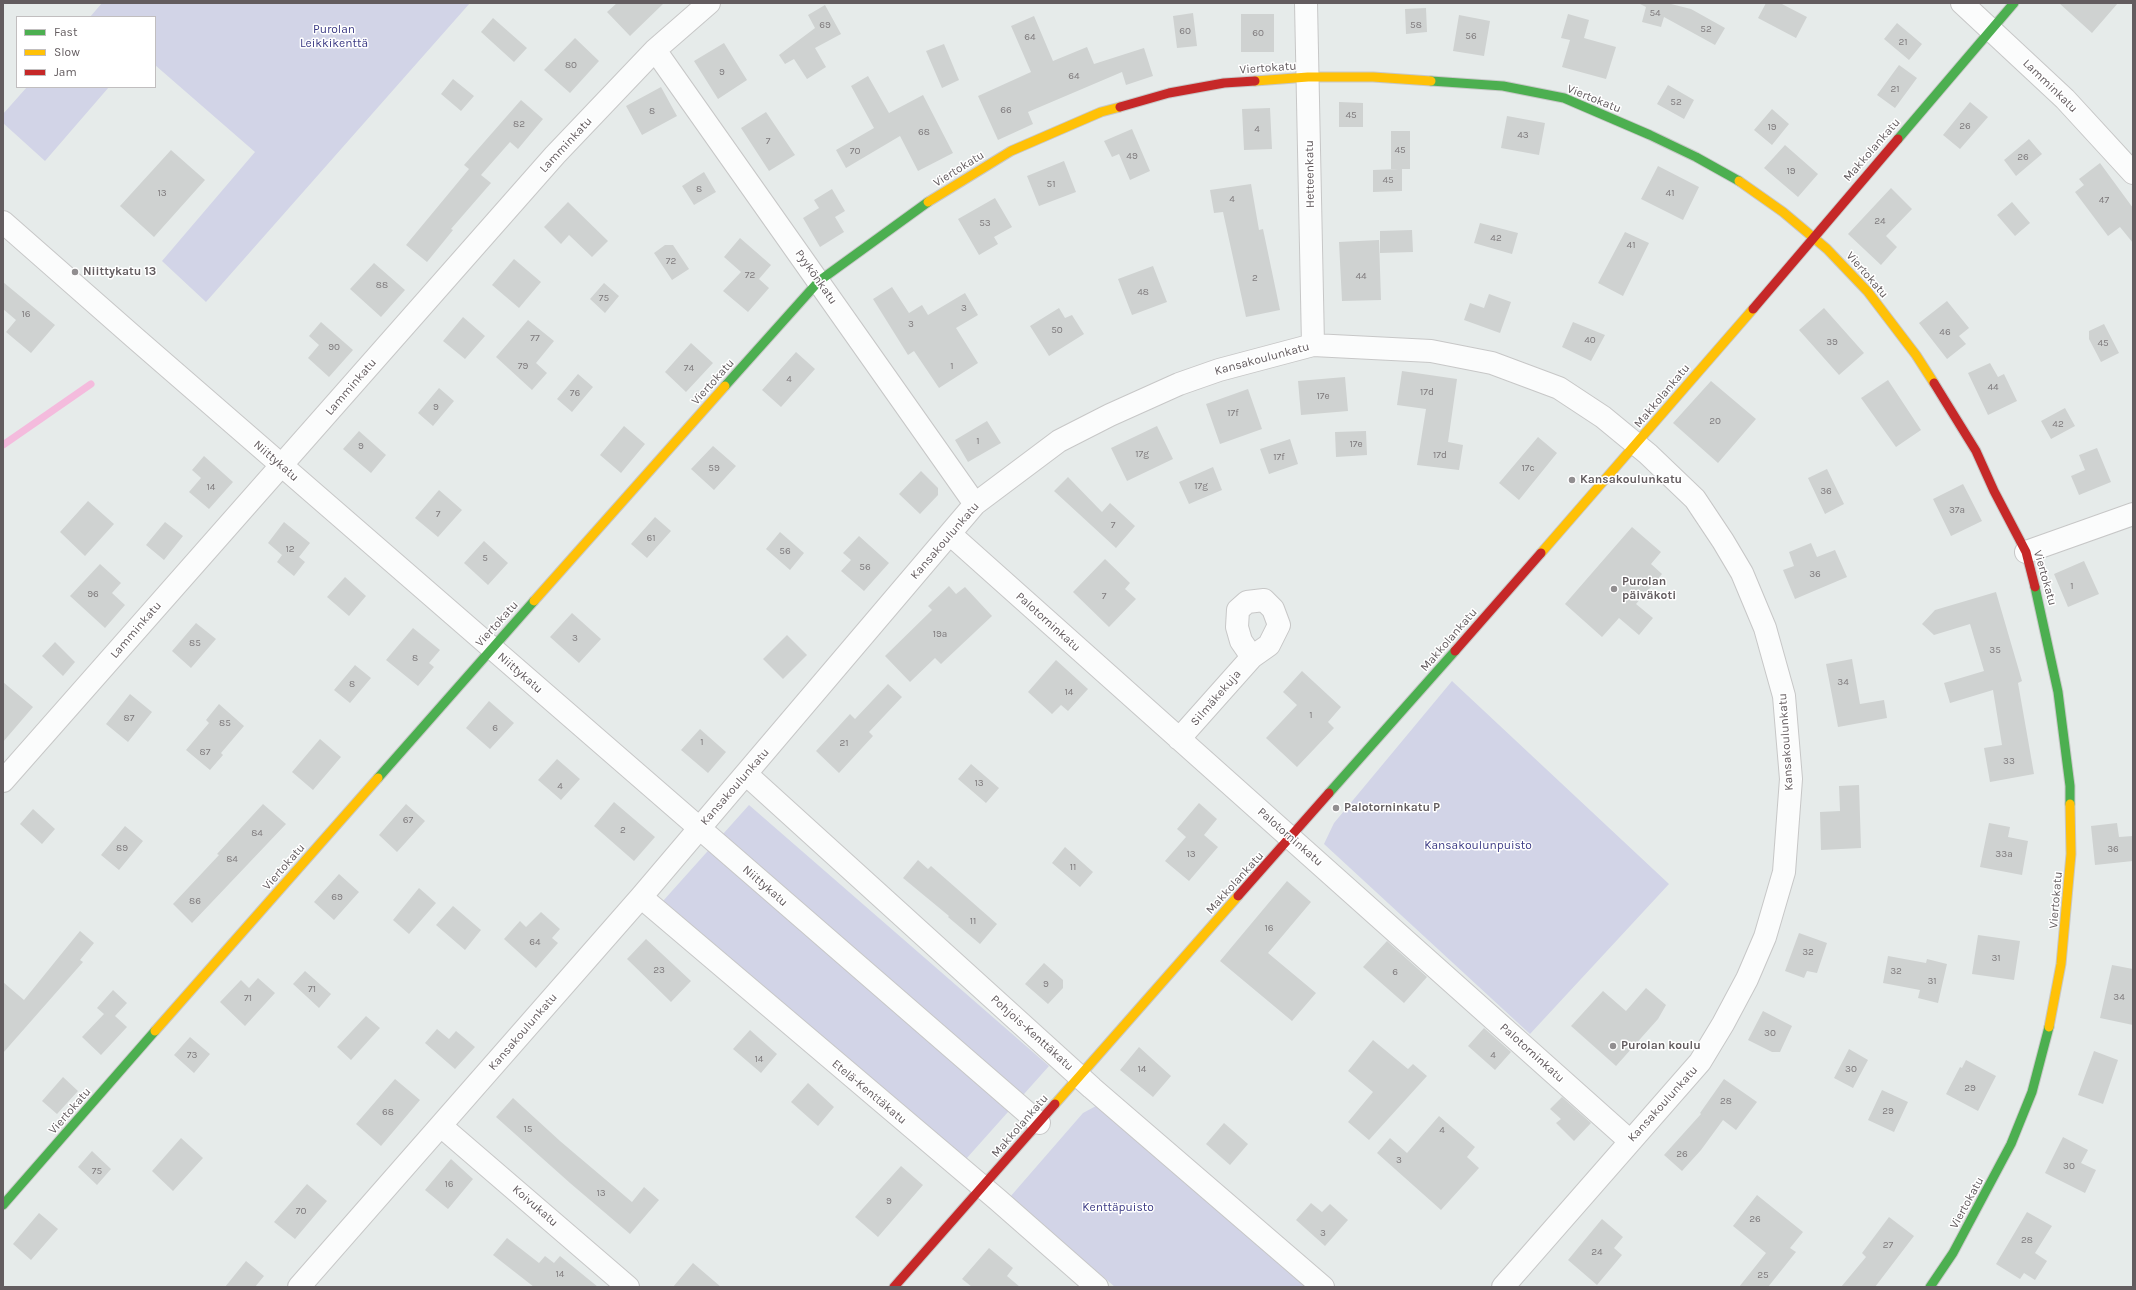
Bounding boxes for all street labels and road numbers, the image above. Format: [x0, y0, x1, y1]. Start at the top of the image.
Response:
street label: Lamminkatu [2020, 56, 2080, 116]
street label: Viertokatu [1239, 59, 1297, 77]
street label: Viertokatu [1565, 82, 1623, 116]
street label: Lamminkatu [537, 114, 595, 176]
street label: Makkolankatu [1841, 115, 1903, 185]
street label: Hetteenkatu [1302, 140, 1318, 208]
street label: Viertokatu [931, 148, 987, 190]
street label: Pyykönkatu [792, 247, 840, 307]
street label: Viertokatu [1843, 249, 1891, 301]
street label: Kansakoulunkatu [1213, 339, 1311, 379]
street label: Lamminkatu [322, 356, 380, 418]
street label: Viertokatu [689, 356, 737, 408]
street label: Makkolankatu [1631, 361, 1693, 431]
street label: Niittykatu [250, 437, 302, 485]
street label: Kansakoulunkatu [908, 499, 982, 583]
street label: Viertokatu [2030, 549, 2060, 607]
street label: Palotorninkatu [1013, 589, 1083, 655]
street label: Viertokatu [473, 598, 521, 650]
street label: Lamminkatu [107, 599, 165, 661]
street label: Makkolankatu [1418, 605, 1480, 675]
street label: Niittykatu [494, 649, 546, 697]
street label: Silmäkekuja [1188, 667, 1244, 729]
street label: Kansakoulunkatu [1775, 693, 1797, 791]
street label: Kansakoulunkatu [698, 745, 772, 829]
street label: Palotorninkatu [1254, 805, 1326, 869]
street label: Viertokatu [260, 841, 308, 893]
street label: Makkolankatu [1203, 849, 1267, 917]
street label: Niittykatu [739, 862, 791, 910]
street label: Viertokatu [2046, 871, 2066, 929]
street label: Kansakoulunkatu [486, 990, 560, 1074]
street label: Pohjois-Kenttäkatu [988, 992, 1076, 1074]
street label: Palotorninkatu [1497, 1020, 1567, 1086]
street label: Etelä-Kenttäkatu [829, 1057, 909, 1127]
street label: Kansakoulunkatu [1625, 1063, 1701, 1145]
street label: Viertokatu [46, 1085, 94, 1137]
street label: Makkolankatu [989, 1091, 1051, 1161]
street label: Viertokatu [1947, 1175, 1987, 1231]
street label: Koivukatu [509, 1182, 561, 1230]

